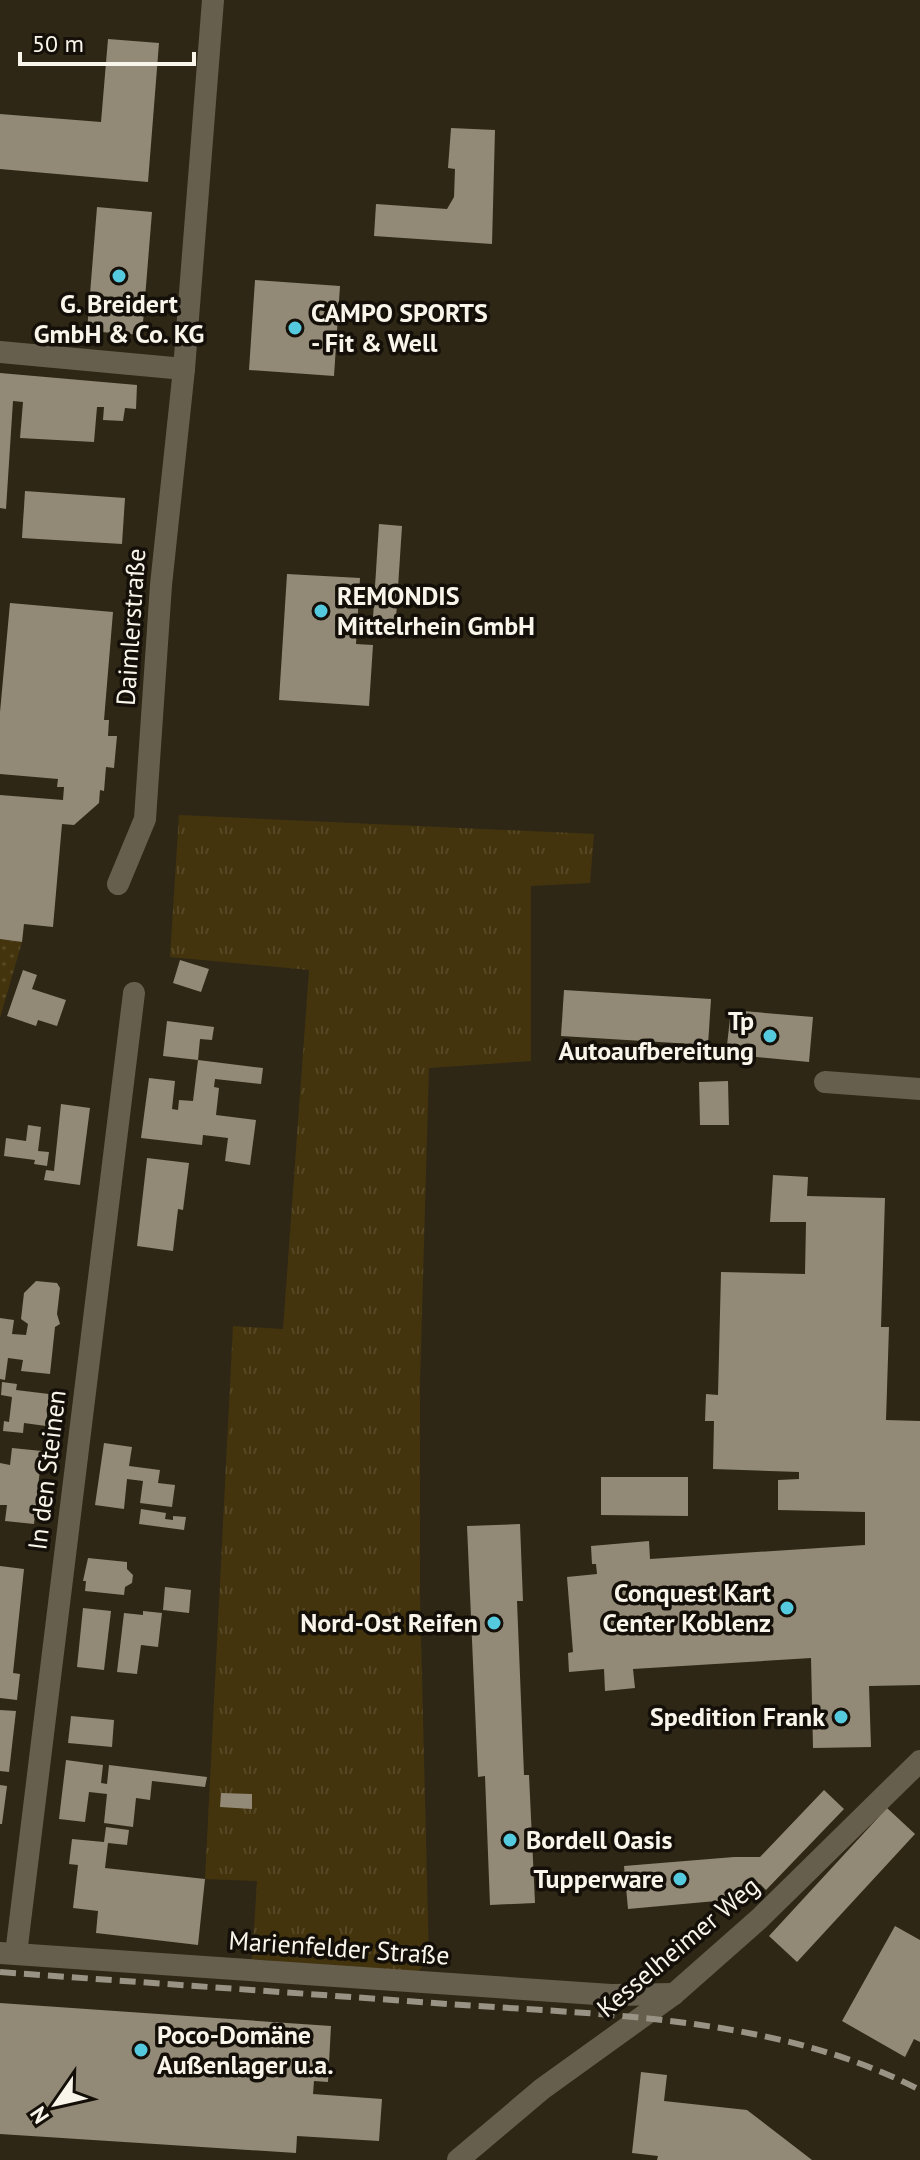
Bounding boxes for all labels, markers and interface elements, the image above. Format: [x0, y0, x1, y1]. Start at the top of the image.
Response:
scale bar [20, 16, 194, 66]
text: 50 m [32, 28, 84, 59]
marker: G. Breidert GmbH & Co. KG [110, 267, 128, 285]
place label: G. Breidert GmbH & Co. KG [34, 287, 204, 350]
place label: CAMPO SPORTS - Fit & Well [311, 296, 488, 359]
marker: CAMPO SPORTS - Fit & Well [286, 319, 304, 337]
street label: Daimlerstraße [109, 547, 152, 707]
place label: REMONDIS Mittelrhein GmbH [337, 579, 535, 642]
marker: REMONDIS Mittelrhein GmbH [312, 602, 330, 620]
place label: Tp Autoaufbereitung [559, 1004, 754, 1067]
marker: Tp Autoaufbereitung [761, 1027, 779, 1045]
street label: In den Steinen [20, 1388, 73, 1552]
place label: Conquest Kart Center Koblenz [602, 1576, 771, 1639]
marker: Conquest Kart Center Koblenz [778, 1599, 796, 1617]
place label: Nord-Ost Reifen [300, 1606, 478, 1639]
marker: Nord-Ost Reifen [485, 1614, 503, 1632]
place label: Spedition Frank [650, 1700, 825, 1733]
marker: Spedition Frank [832, 1708, 850, 1726]
place label: Bordell Oasis [526, 1823, 672, 1856]
marker: Bordell Oasis [501, 1831, 519, 1849]
place label: Tupperware [534, 1862, 664, 1895]
street label: Kesselheimer Weg [590, 1869, 766, 2024]
marker: Tupperware [671, 1870, 689, 1888]
street label: Marienfelder Straße [227, 1923, 451, 1972]
place label: Poco-Domäne Außenlager u.a. [157, 2018, 334, 2081]
marker: Poco-Domäne Außenlager u.a. [132, 2041, 150, 2059]
north arrow [16, 2064, 96, 2144]
text: N [24, 2101, 55, 2129]

